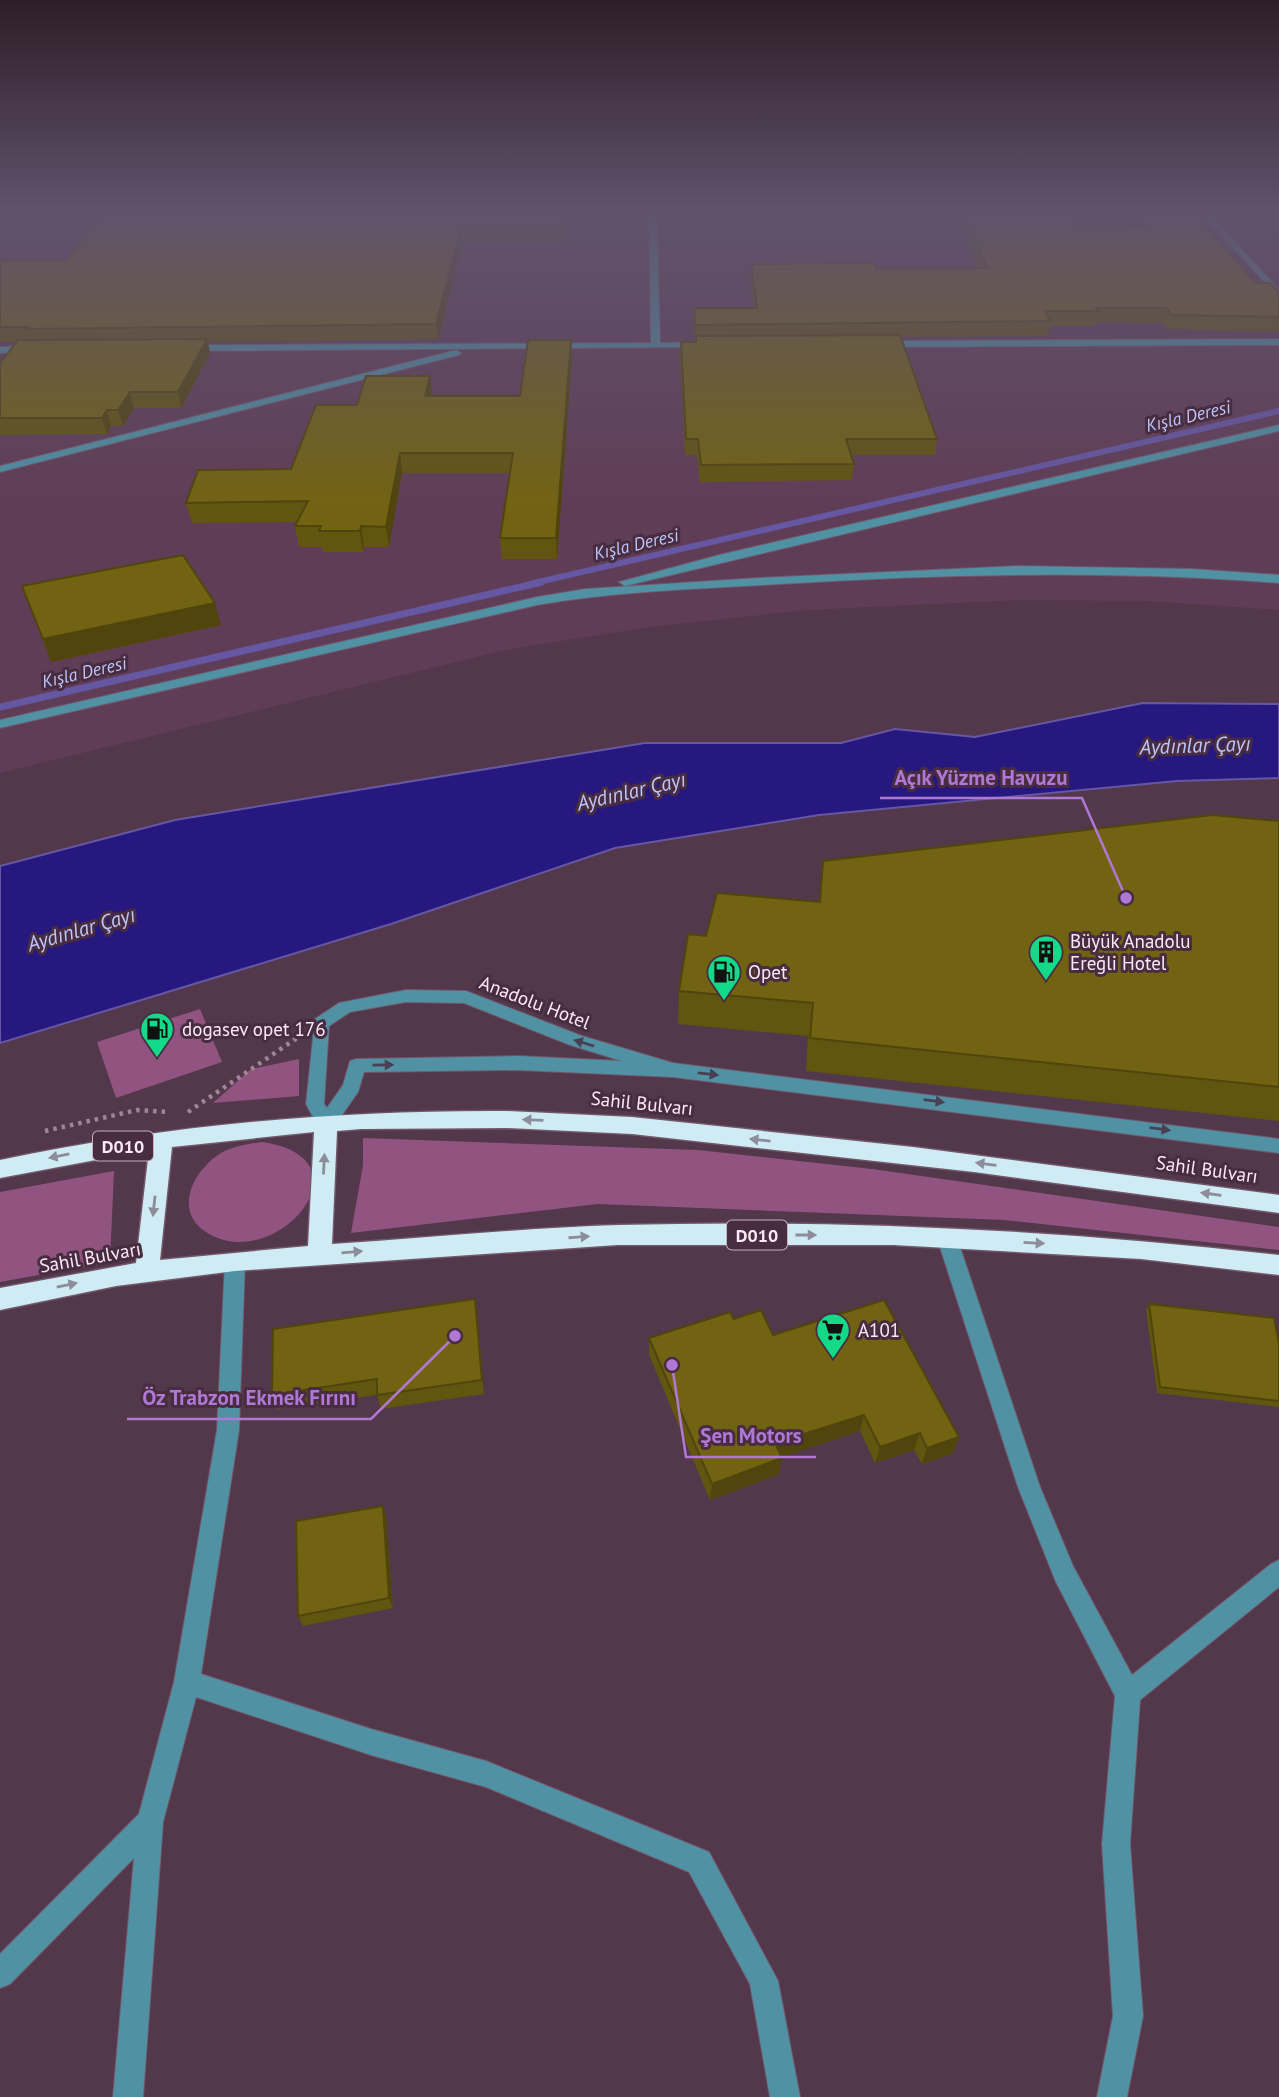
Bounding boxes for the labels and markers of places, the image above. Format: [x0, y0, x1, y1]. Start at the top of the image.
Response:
callout: Açık Yüzme Havuzu [880, 756, 1082, 798]
place label: Büyük Anadolu Ereğli Hotel [1070, 929, 1191, 975]
building icon: Büyük Anadolu Ereğli Hotel [1027, 933, 1065, 982]
fuel station icon: Opet [705, 953, 743, 1002]
place label: Opet [748, 960, 788, 984]
fuel station icon: dogasev opet 176 [138, 1010, 176, 1059]
place label: dogasev opet 176 [182, 1017, 326, 1041]
supermarket icon: A101 [814, 1311, 852, 1360]
place label: A101 [858, 1318, 900, 1342]
callout: Öz Trabzon Ekmek Fırını [127, 1377, 371, 1419]
callout: Şen Motors [686, 1415, 816, 1457]

